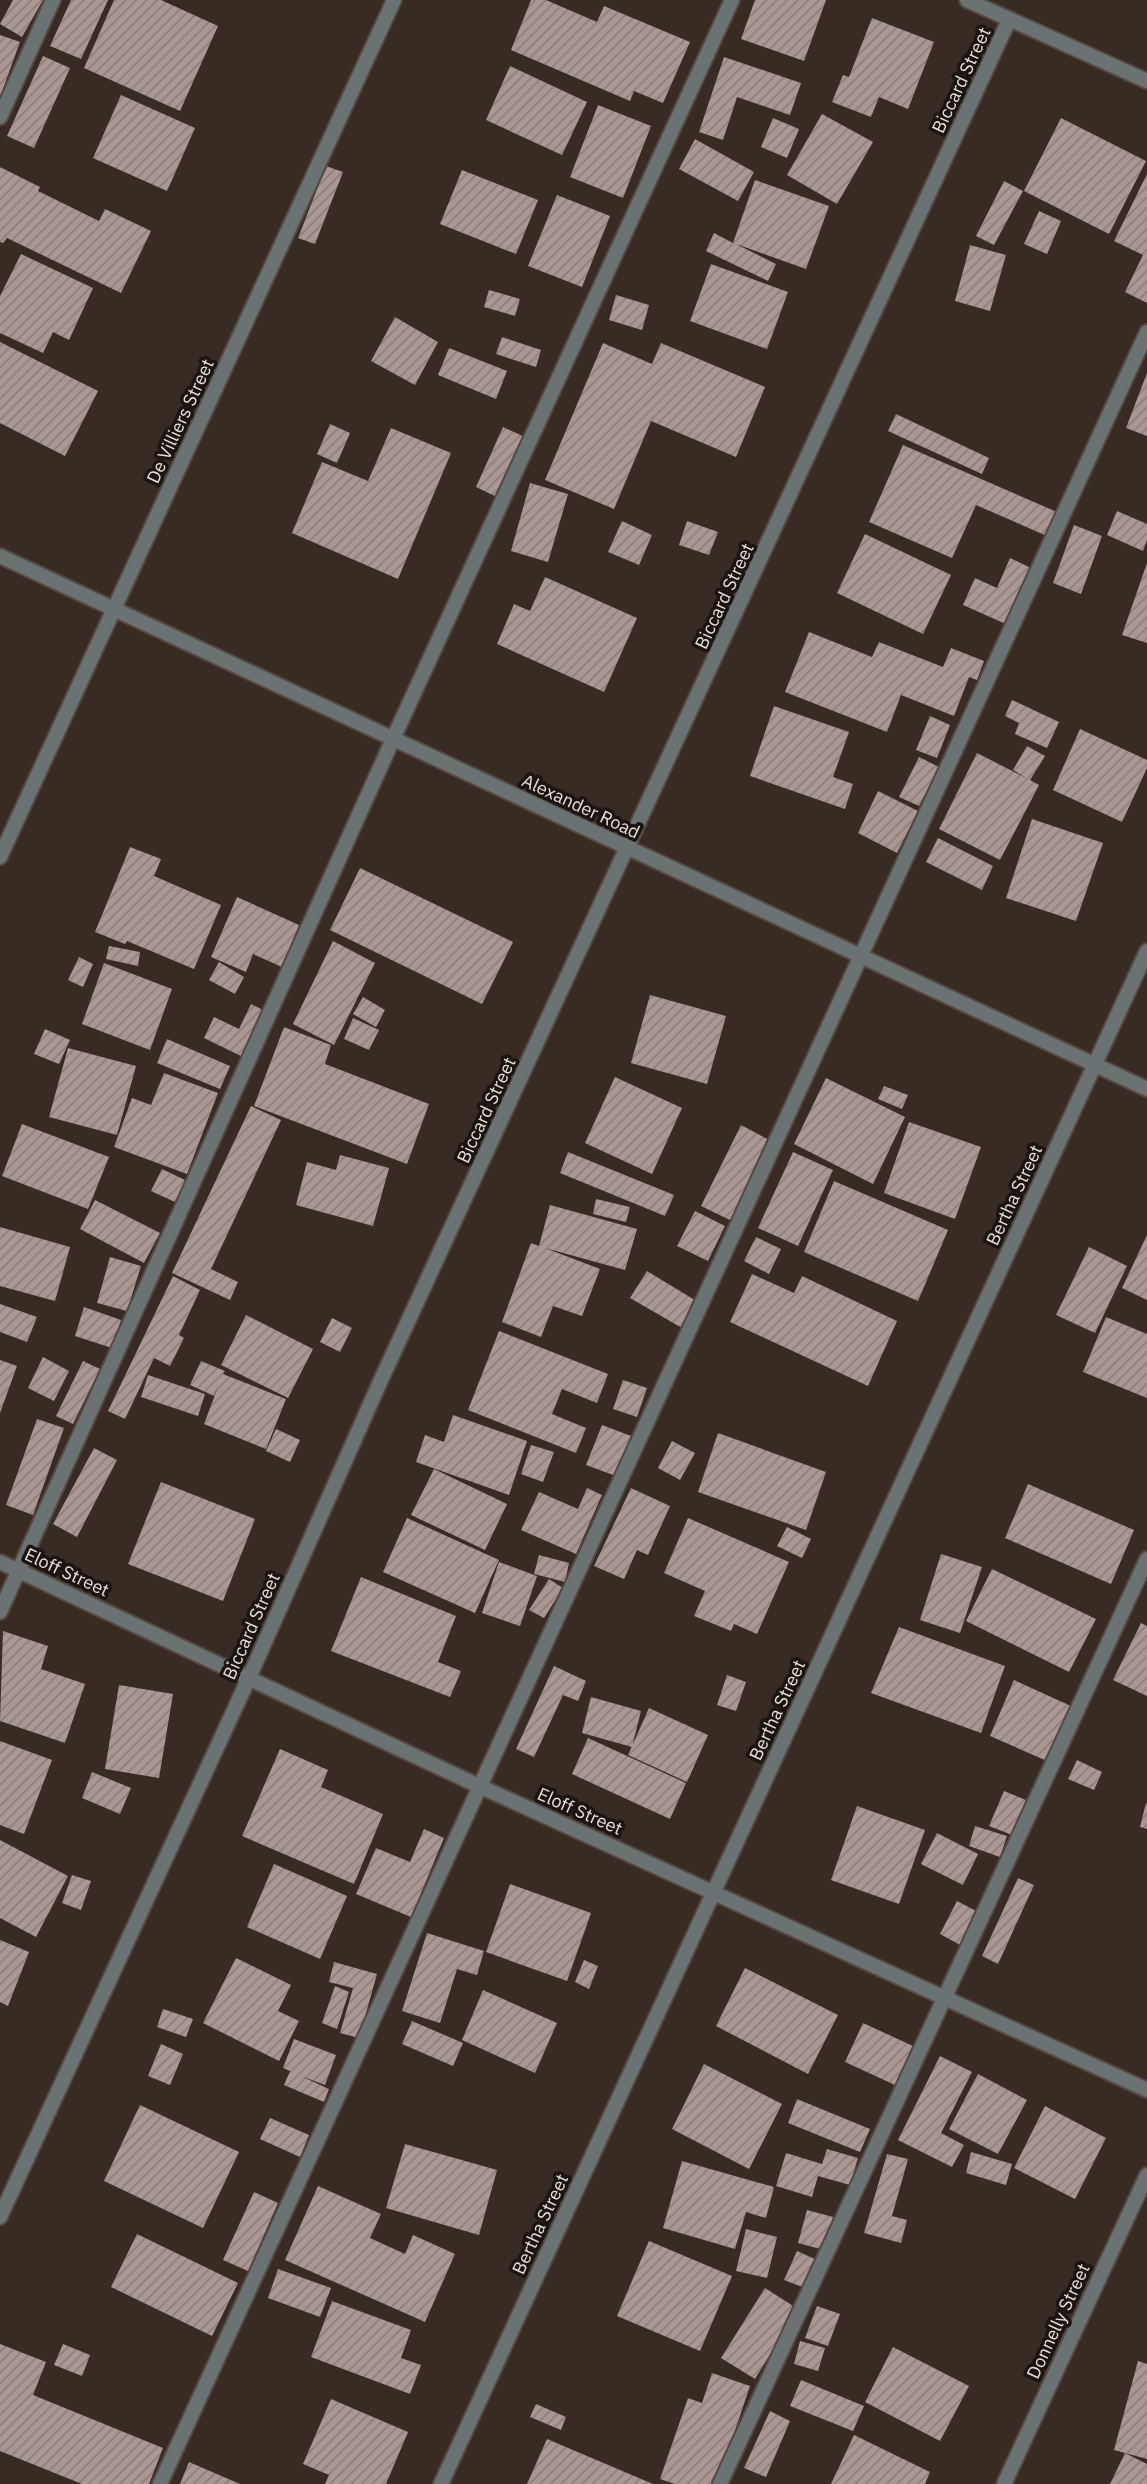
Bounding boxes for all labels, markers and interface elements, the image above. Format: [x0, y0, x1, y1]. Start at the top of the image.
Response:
street label: Biccard Street [926, 23, 996, 137]
street label: De Villiers Street [141, 355, 219, 487]
street label: Biccard Street [689, 539, 759, 653]
street label: Alexander Road [518, 769, 644, 843]
street label: Biccard Street [451, 1053, 521, 1167]
street label: Bertha Street [981, 1141, 1047, 1249]
street label: Eloff Street [21, 1542, 113, 1602]
street label: Biccard Street [217, 1569, 285, 1683]
street label: Bertha Street [744, 1656, 810, 1764]
street label: Eloff Street [534, 1782, 626, 1840]
street label: Bertha Street [507, 2170, 573, 2278]
street label: Donnelly Street [1021, 2260, 1095, 2382]

